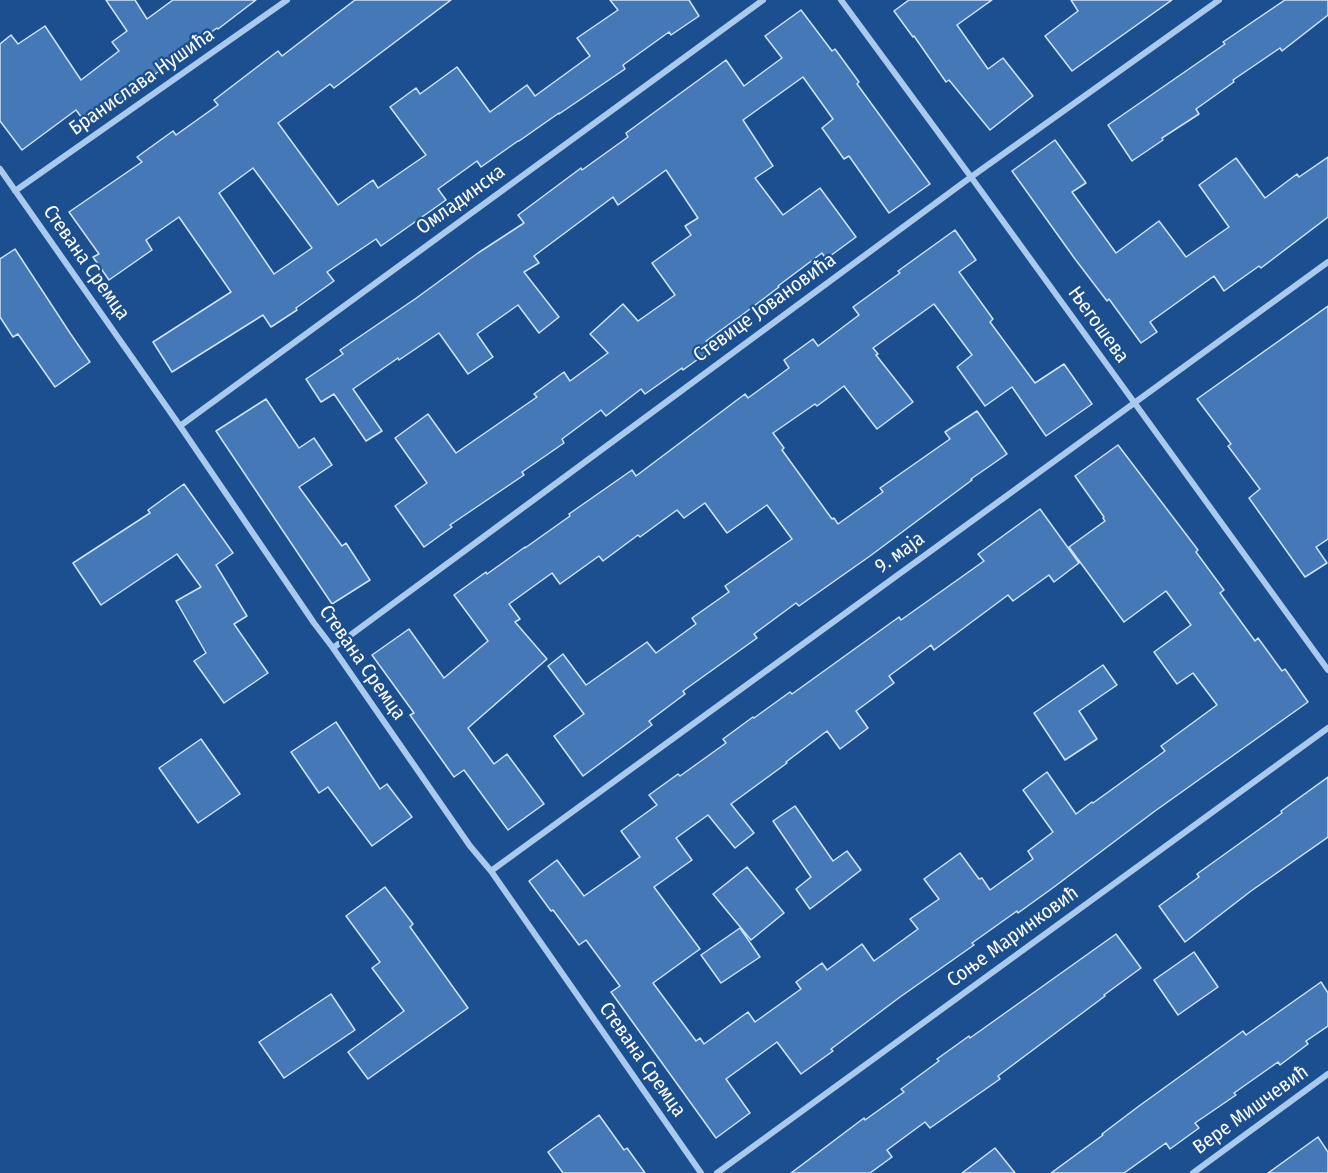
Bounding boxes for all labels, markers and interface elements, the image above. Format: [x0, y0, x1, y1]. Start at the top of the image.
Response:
street label: Бранислава Нушића [65, 23, 219, 141]
street label: Омладинска [412, 160, 510, 240]
street label: Стевана Сремца [38, 201, 134, 325]
street label: Стевице Јовановића [689, 248, 841, 368]
street label: Његошева [1062, 282, 1134, 368]
street label: 9. маја [871, 527, 929, 579]
street label: Стевана Сремца [314, 601, 410, 725]
street label: Соње Маринковић [943, 881, 1083, 993]
street label: Стевана Сремца [594, 998, 690, 1122]
street label: Вере Мишчевић [1189, 1060, 1313, 1160]

